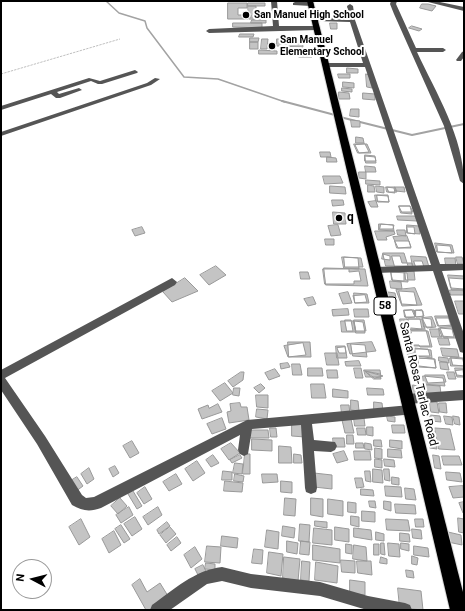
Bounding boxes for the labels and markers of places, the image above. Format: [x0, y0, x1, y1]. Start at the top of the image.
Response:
place label: San Manuel High School [254, 9, 364, 21]
marker: San Manuel High School [241, 10, 251, 20]
place label: San Manuel Elementary School [280, 34, 364, 58]
marker: San Manuel Elementary School [267, 41, 277, 51]
place label: q [347, 211, 354, 225]
marker: q [334, 213, 344, 223]

